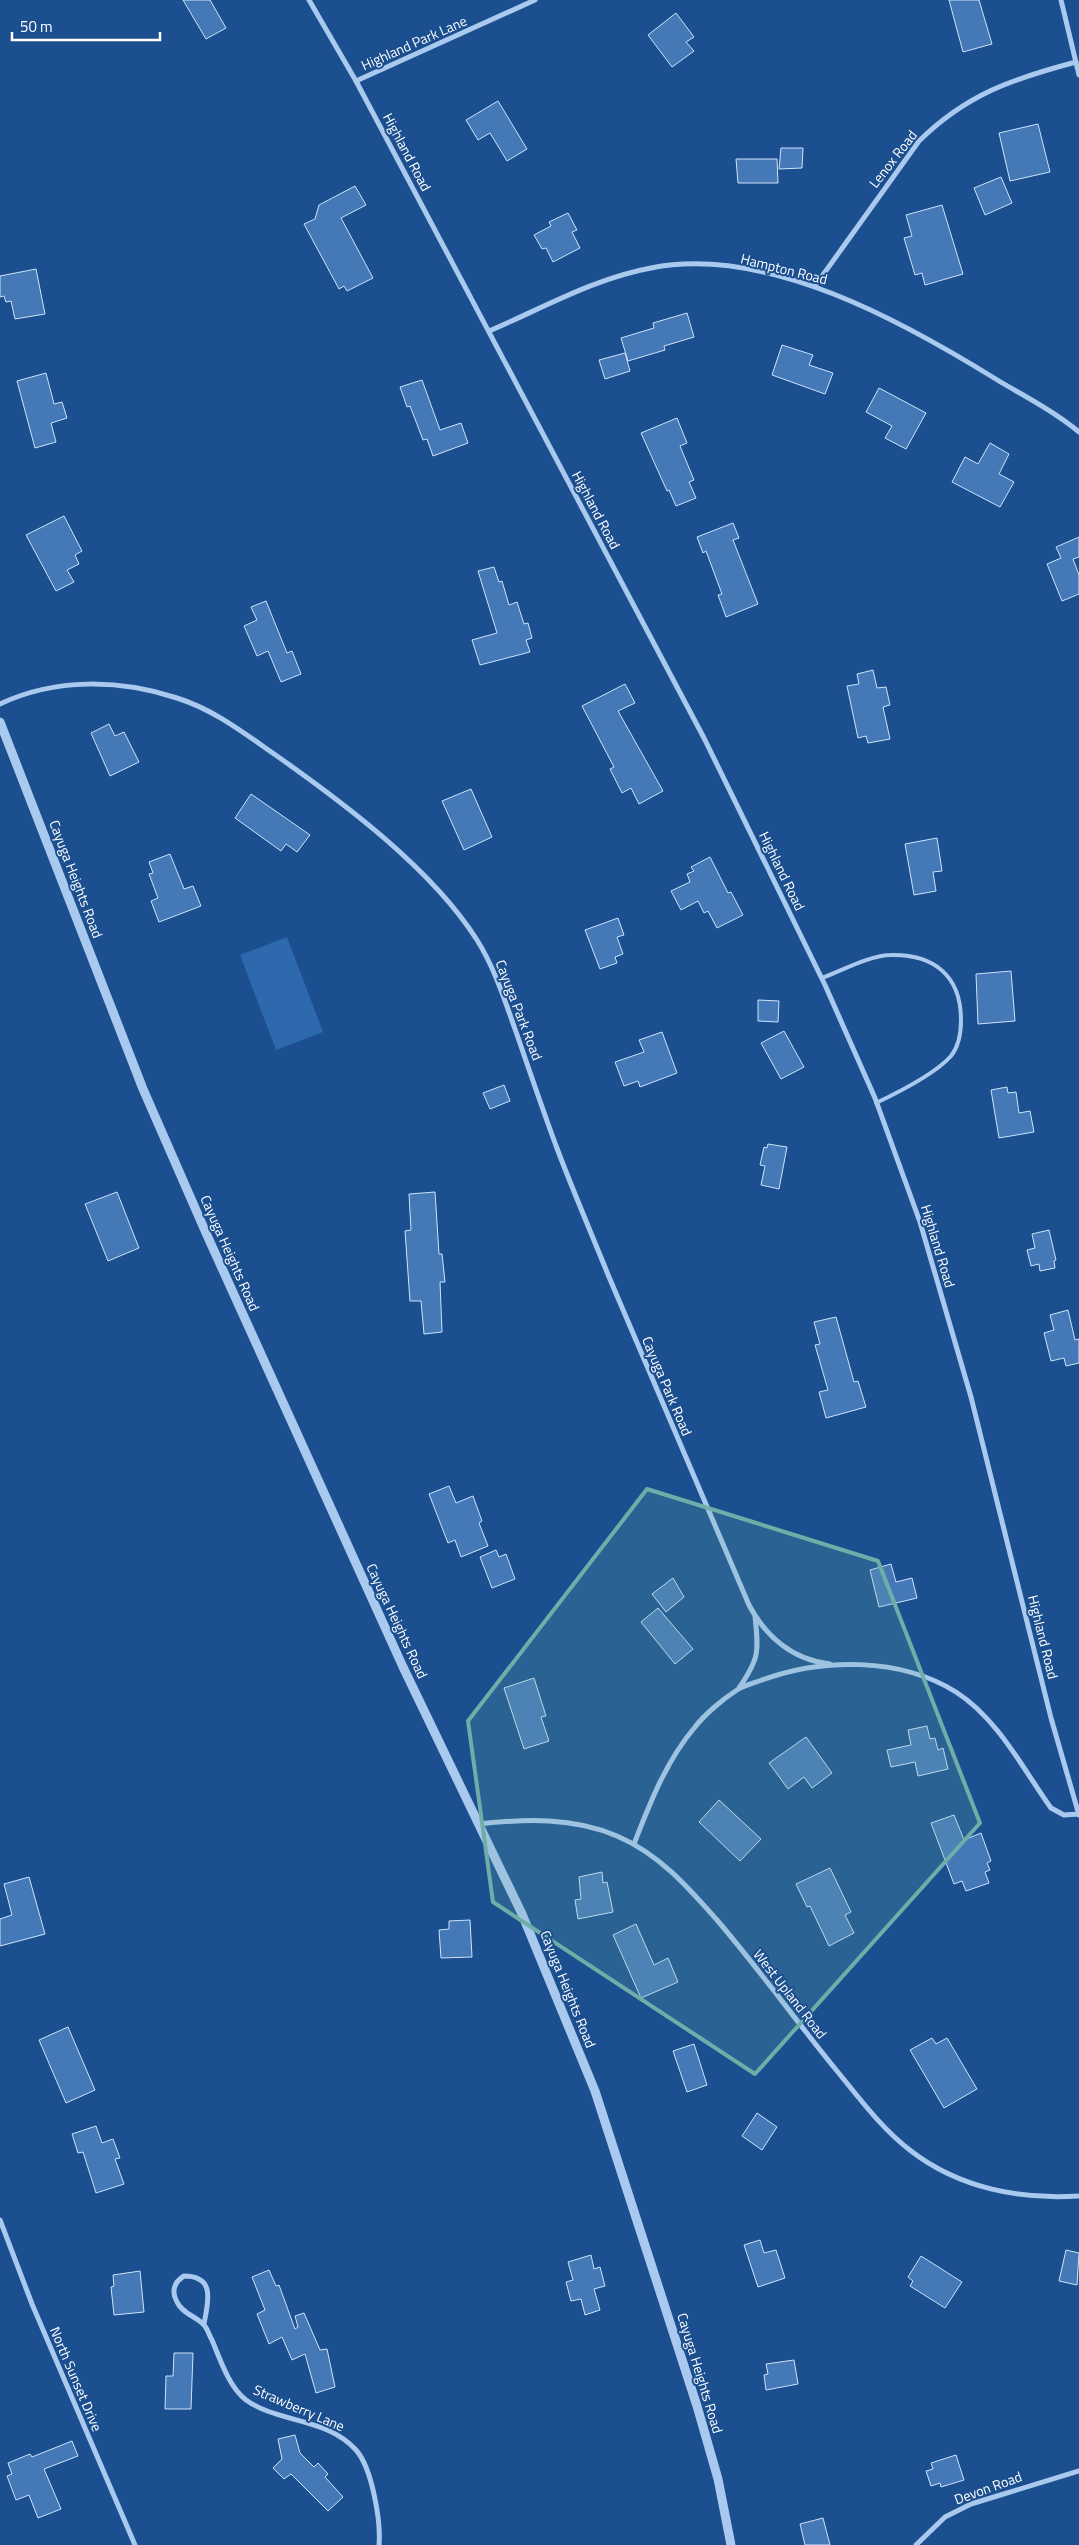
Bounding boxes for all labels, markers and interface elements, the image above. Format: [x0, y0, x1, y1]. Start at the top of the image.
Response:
scale bar [12, 10, 160, 42]
street label: Highland Park Lane [358, 10, 470, 75]
text: 50 m [20, 15, 53, 38]
street label: Highland Road [378, 109, 437, 195]
street label: Lenox Road [863, 125, 922, 192]
street label: Hampton Road [739, 248, 830, 289]
street label: Highland Road [567, 467, 626, 553]
street label: Cayuga Heights Road [44, 817, 109, 941]
street label: Highland Road [754, 828, 811, 914]
street label: Cayuga Park Road [491, 956, 548, 1063]
street label: Cayuga Heights Road [195, 1191, 265, 1314]
street label: Highland Road [916, 1202, 961, 1290]
street label: Cayuga Park Road [637, 1333, 698, 1439]
street label: Cayuga Heights Road [362, 1560, 433, 1682]
street label: Highland Road [1023, 1593, 1064, 1681]
street label: Cayuga Heights Road [535, 1927, 602, 2051]
street label: West Upland Road [749, 1944, 832, 2043]
street label: Cayuga Heights Road [672, 2310, 729, 2436]
street label: North Sunset Drive [45, 2323, 108, 2434]
street label: Strawberry Lane [250, 2379, 348, 2436]
street label: Devon Road [951, 2466, 1025, 2510]

